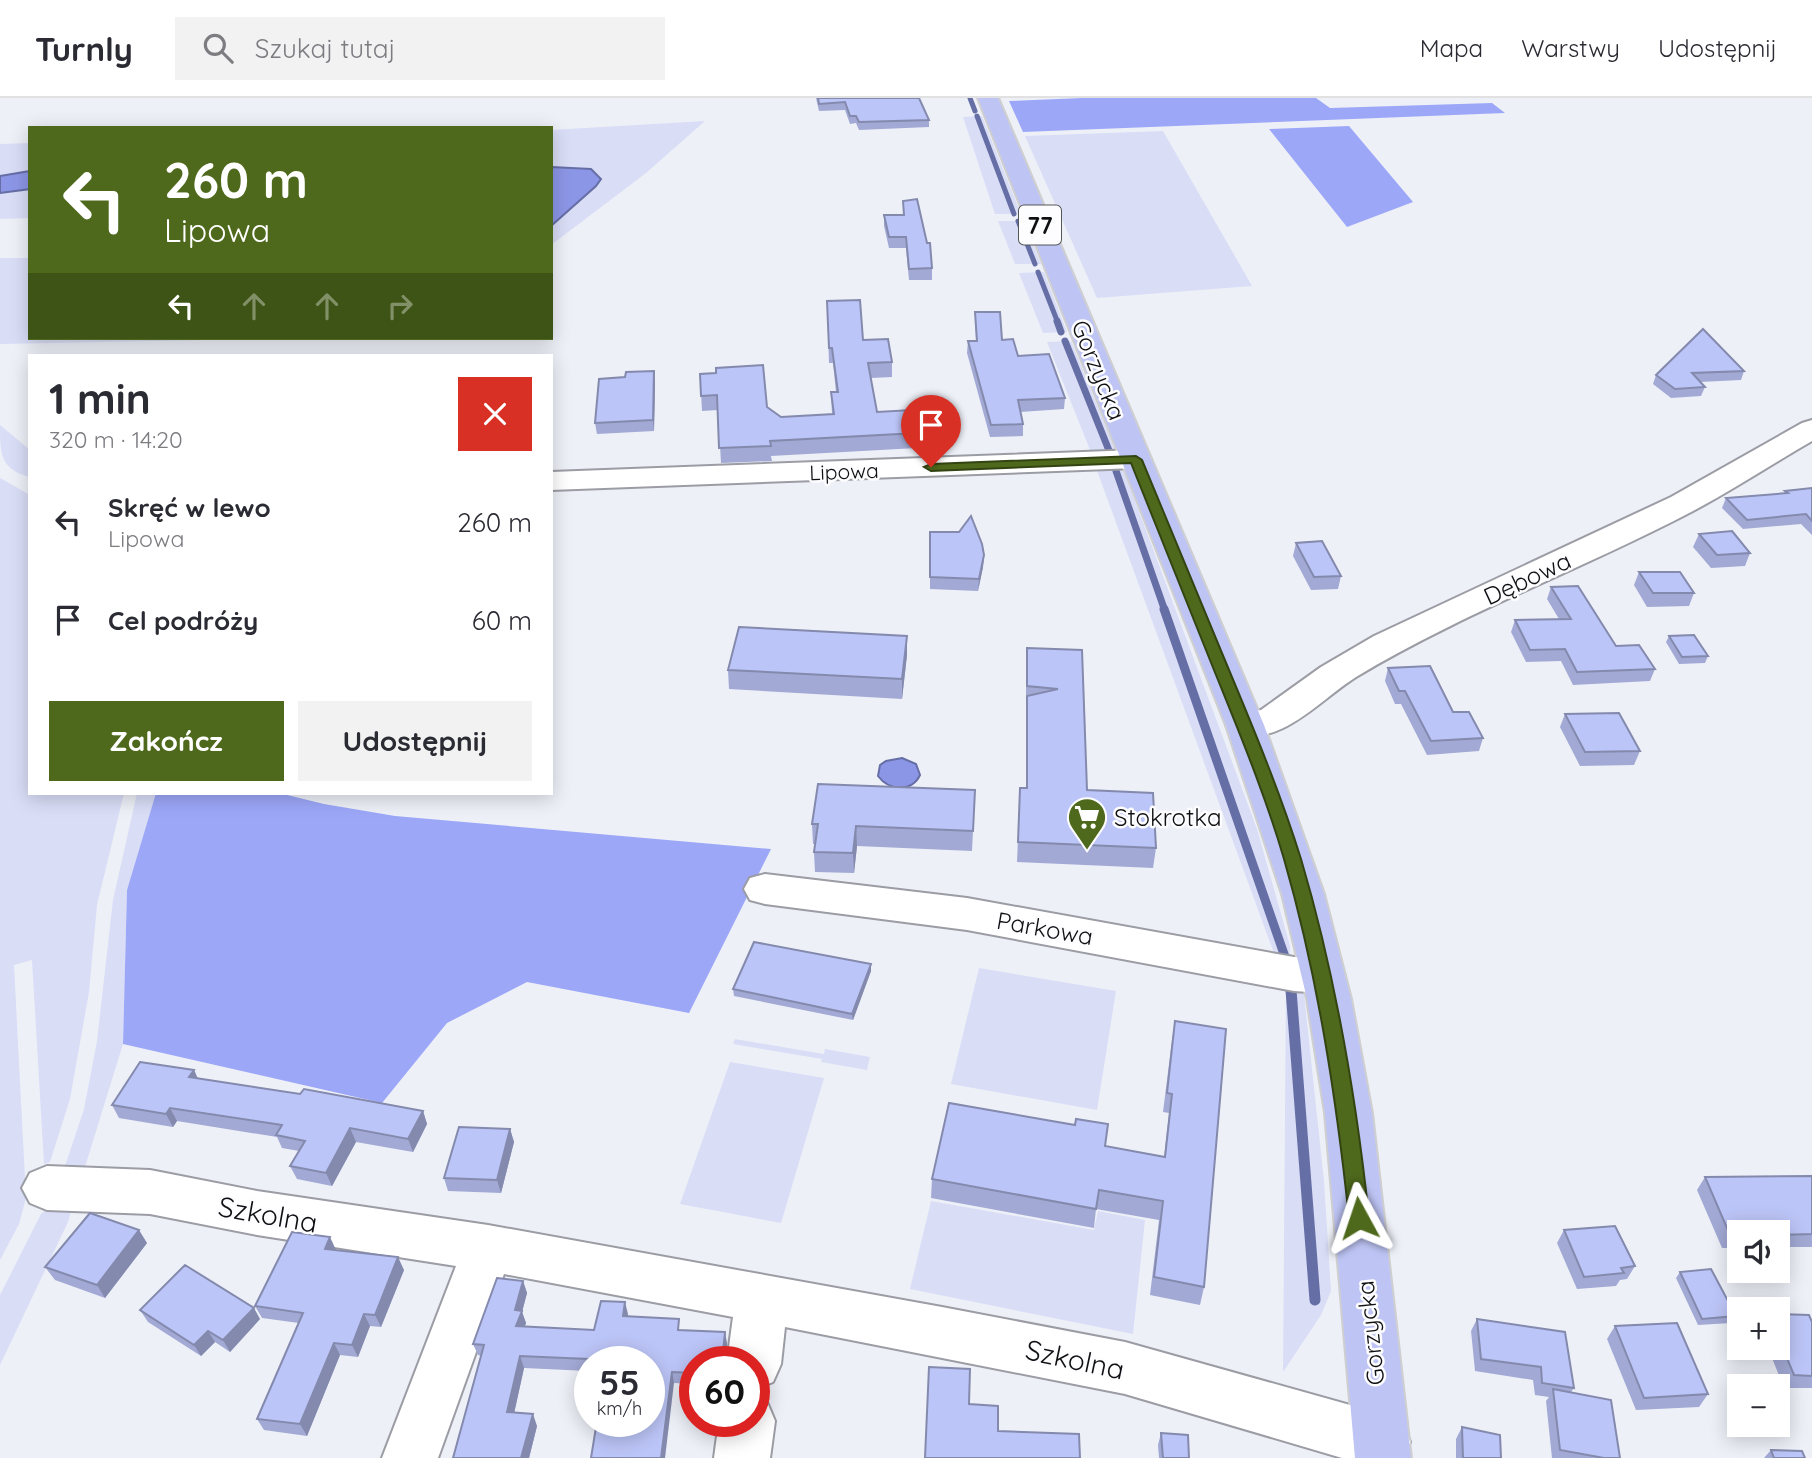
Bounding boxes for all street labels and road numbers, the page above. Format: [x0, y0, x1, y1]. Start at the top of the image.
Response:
road number: 77 [1019, 206, 1061, 244]
street label: Gorzycka [1065, 316, 1133, 424]
street label: Lipowa [809, 457, 879, 485]
street label: Dębowa [1479, 545, 1575, 611]
street label: Parkowa [994, 905, 1096, 951]
street label: Szkolna [216, 1188, 320, 1240]
street label: Gorzycka [1350, 1279, 1390, 1387]
street label: Szkolna [1022, 1331, 1128, 1387]

